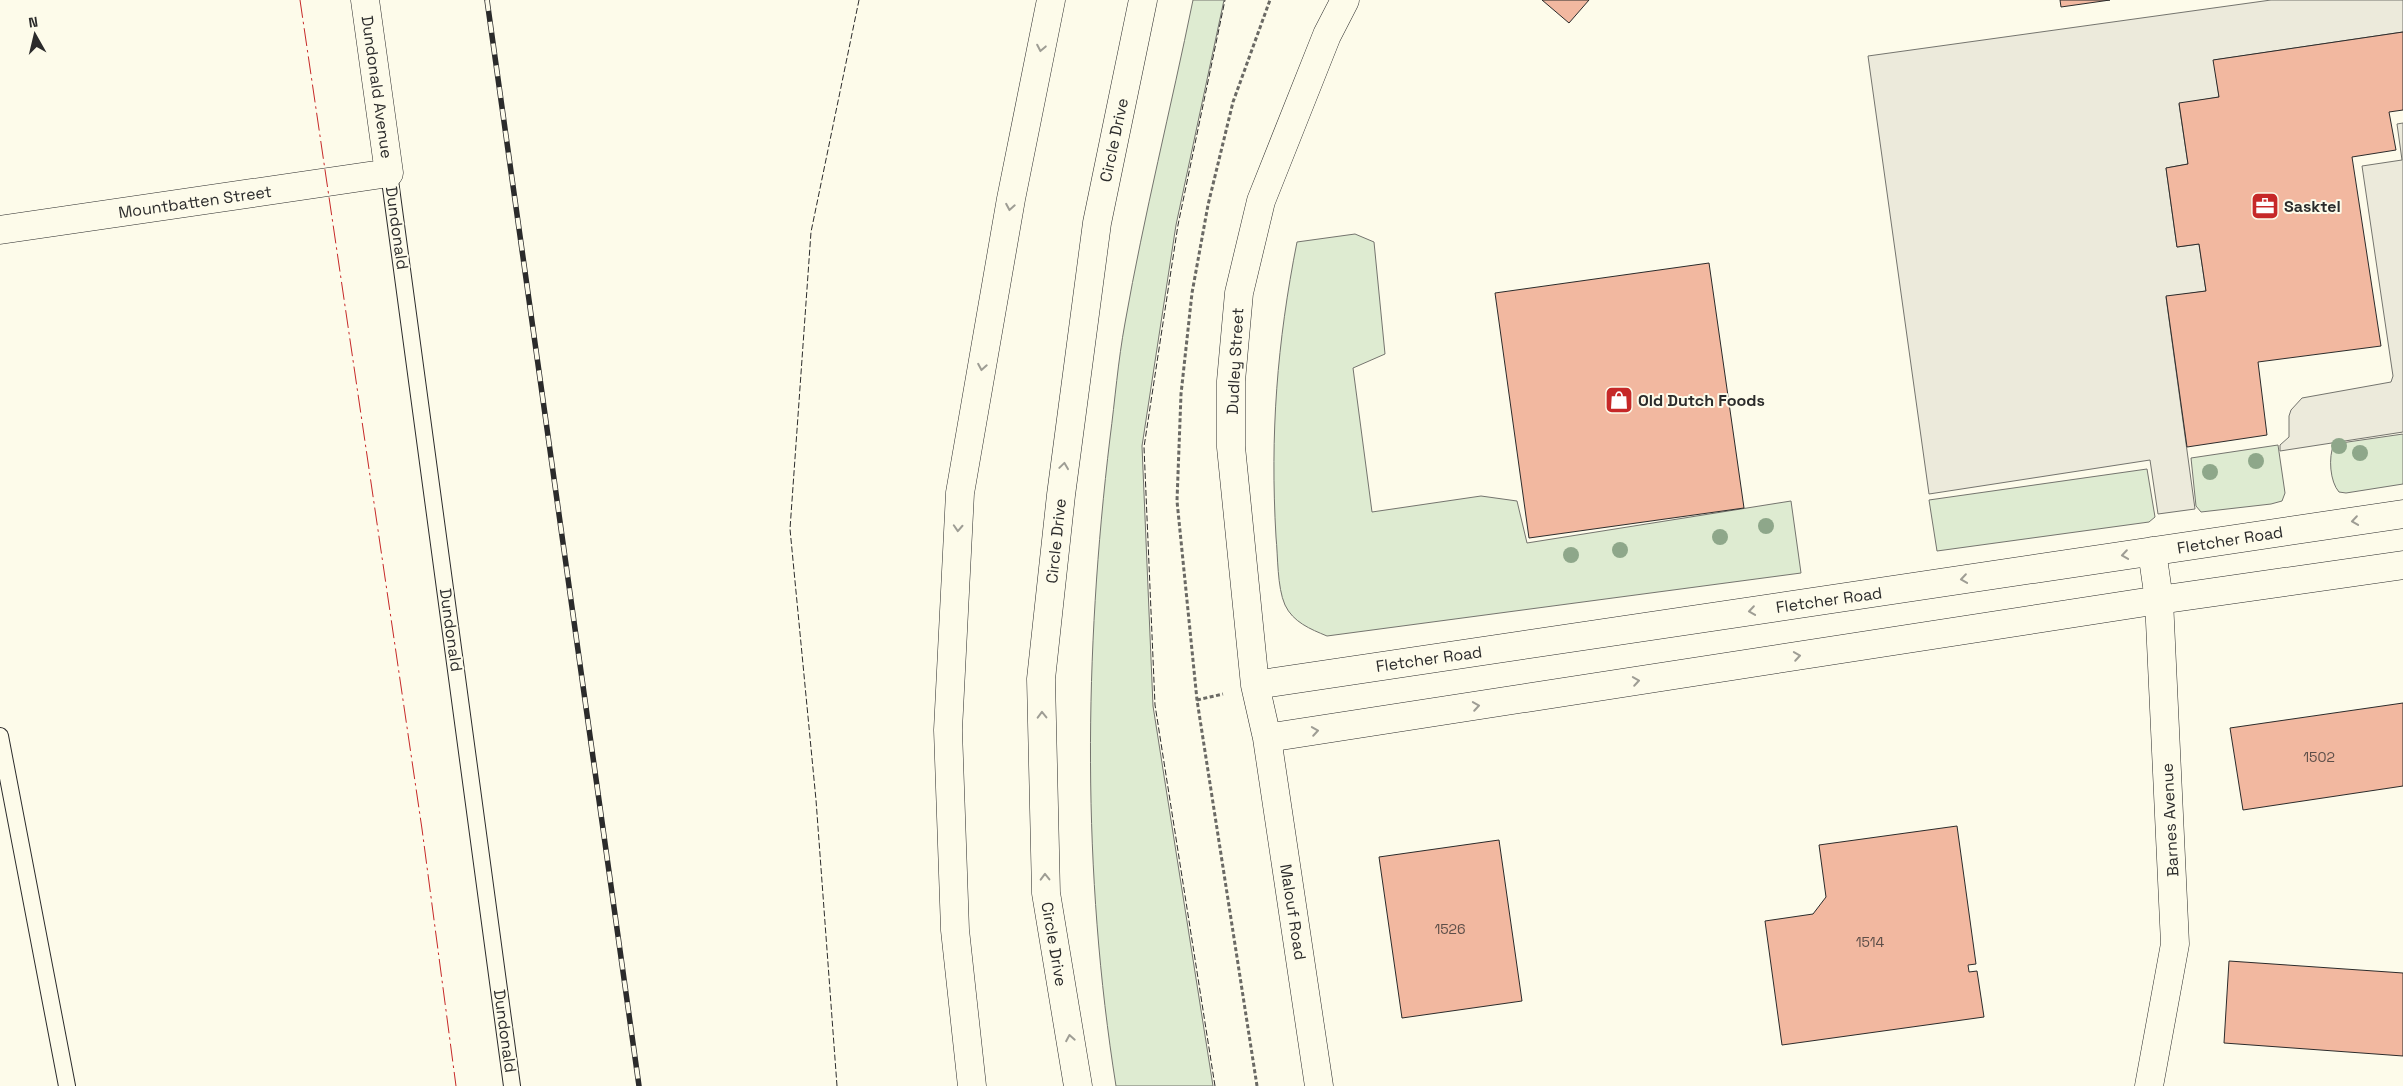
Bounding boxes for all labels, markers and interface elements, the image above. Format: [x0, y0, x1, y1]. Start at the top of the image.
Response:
north arrow [10, 10, 60, 60]
text: N [27, 13, 39, 32]
street label: Dundonald Avenue [357, 14, 397, 160]
one-way arrow [1037, 43, 1047, 52]
street label: Circle Drive [1095, 96, 1133, 184]
street label: Mountbatten Street [117, 181, 273, 223]
street label: Dundonald [381, 185, 413, 271]
office icon: Sasktel [2250, 191, 2280, 221]
place label: Sasktel [2284, 196, 2341, 217]
one-way arrow [1005, 203, 1015, 212]
street label: Dudley Street [1222, 307, 1248, 415]
one-way arrow [977, 363, 987, 372]
shop icon: Old Dutch Foods [1604, 385, 1634, 415]
place label: Old Dutch Foods [1638, 390, 1765, 411]
one-way arrow [1059, 462, 1069, 471]
street label: Circle Drive [1041, 497, 1071, 585]
one-way arrow [2350, 515, 2358, 526]
street label: Fletcher Road [2175, 521, 2285, 559]
one-way arrow [953, 524, 963, 532]
one-way arrow [2121, 550, 2129, 560]
one-way arrow [1960, 574, 1968, 584]
street label: Fletcher Road [1775, 582, 1883, 618]
street label: Dundonald [435, 587, 467, 673]
one-way arrow [1747, 606, 1756, 616]
street label: Fletcher Road [1375, 641, 1483, 677]
one-way arrow [1793, 651, 1801, 662]
one-way arrow [1633, 676, 1641, 687]
one-way arrow [1472, 701, 1480, 711]
one-way arrow [1036, 711, 1047, 719]
one-way arrow [1311, 726, 1320, 736]
house number: 1502 [2303, 748, 2335, 766]
street label: Barnes Avenue [2157, 763, 2183, 877]
street label: Malouf Road [1275, 862, 1311, 962]
one-way arrow [1040, 873, 1050, 881]
street label: Circle Drive [1036, 900, 1072, 988]
house number: 1526 [1434, 920, 1466, 938]
house number: 1514 [1856, 933, 1885, 951]
street label: Dundonald [489, 988, 521, 1074]
one-way arrow [1065, 1034, 1075, 1042]

